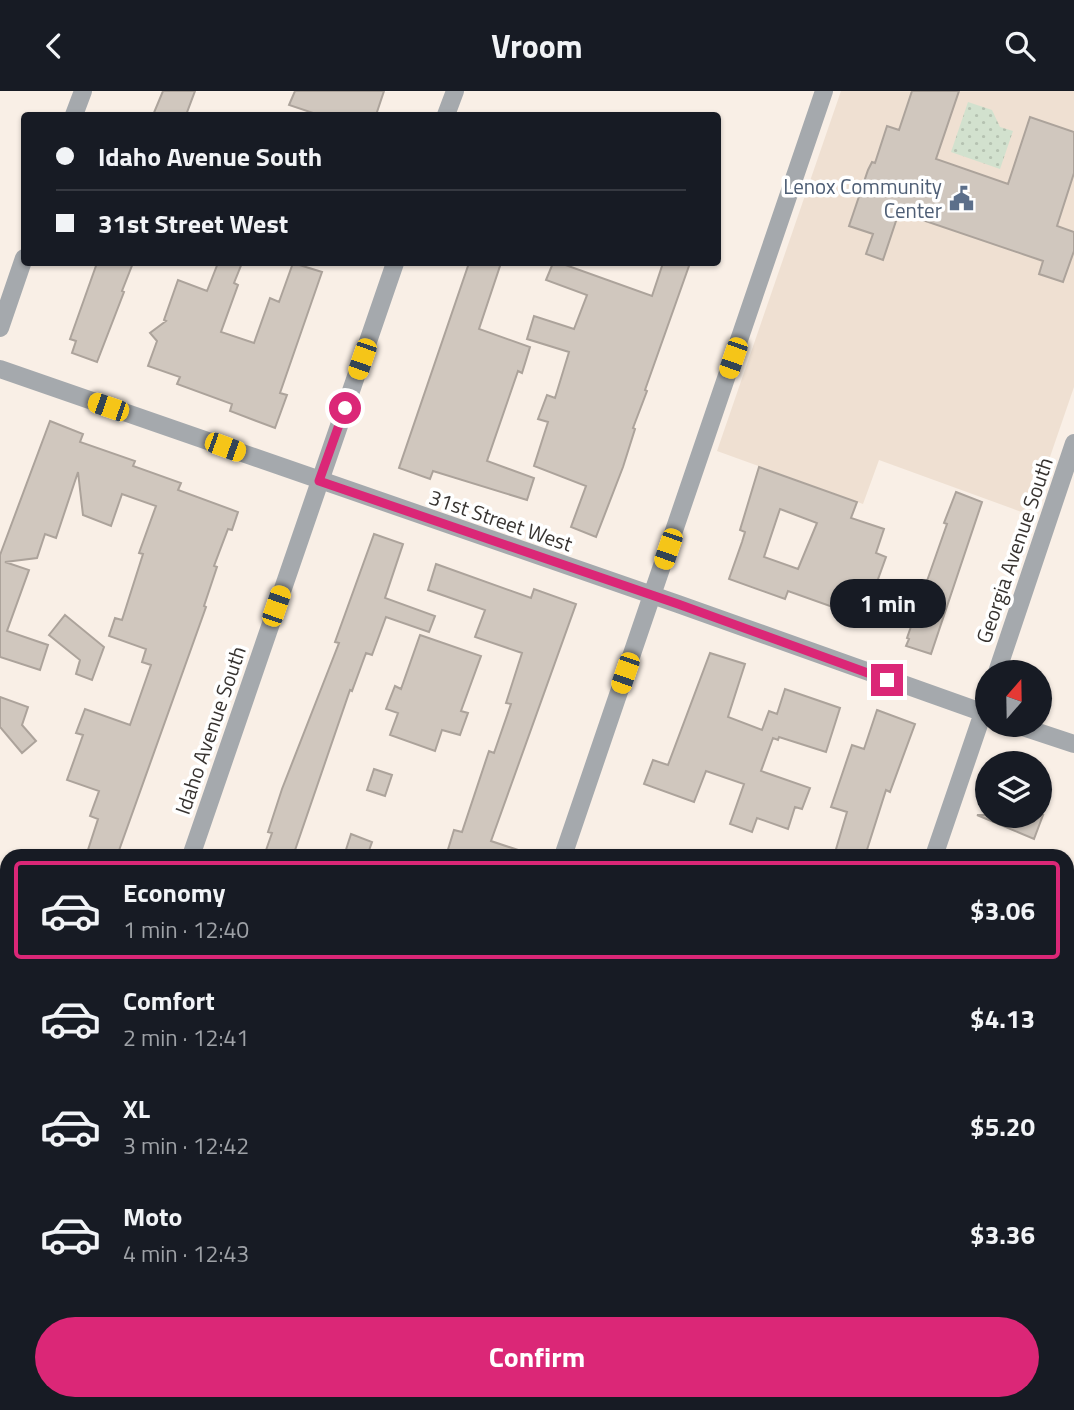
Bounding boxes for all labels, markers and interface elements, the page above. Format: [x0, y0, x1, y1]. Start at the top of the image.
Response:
text: Vroom [491, 22, 583, 70]
icon: back [35, 27, 73, 65]
icon: search [1001, 27, 1039, 65]
text: Idaho Avenue South [98, 137, 322, 176]
place label: Lenox Community Center [783, 170, 942, 226]
public building icon: Lenox Community Center [948, 184, 976, 212]
text: 31st Street West [98, 204, 288, 243]
car [717, 335, 750, 381]
car [346, 336, 379, 382]
car [85, 390, 132, 424]
route start [329, 392, 361, 424]
car [202, 430, 249, 464]
street label: Georgia Avenue South [967, 453, 1061, 647]
street label: 31st Street West [425, 480, 578, 560]
car [652, 526, 685, 572]
callout: 1 min [829, 579, 945, 627]
car [260, 583, 293, 629]
text: 1 min [860, 586, 916, 621]
street label: Idaho Avenue South [166, 641, 254, 819]
car [609, 650, 642, 696]
north arrow [975, 660, 1052, 737]
map controls [975, 660, 1052, 828]
route end [871, 664, 903, 696]
button: layers [975, 751, 1052, 828]
text: Economy [123, 873, 225, 912]
icon: car [39, 879, 102, 942]
text: $3.06 [970, 891, 1035, 930]
text: 1 min · 12:40 [123, 912, 249, 947]
text: Comfort [123, 981, 215, 1020]
icon: car [39, 987, 102, 1050]
text: $4.13 [970, 999, 1035, 1038]
text: 2 min · 12:41 [123, 1020, 249, 1055]
text: XL [123, 1089, 150, 1128]
icon: car [39, 1095, 102, 1158]
text: $5.20 [970, 1107, 1035, 1146]
text: 3 min · 12:42 [123, 1128, 249, 1163]
text: Moto [123, 1197, 182, 1236]
icon: car [39, 1203, 102, 1266]
text: $3.36 [970, 1215, 1035, 1254]
text: 4 min · 12:43 [123, 1236, 249, 1271]
button: Confirm [35, 1317, 1039, 1397]

